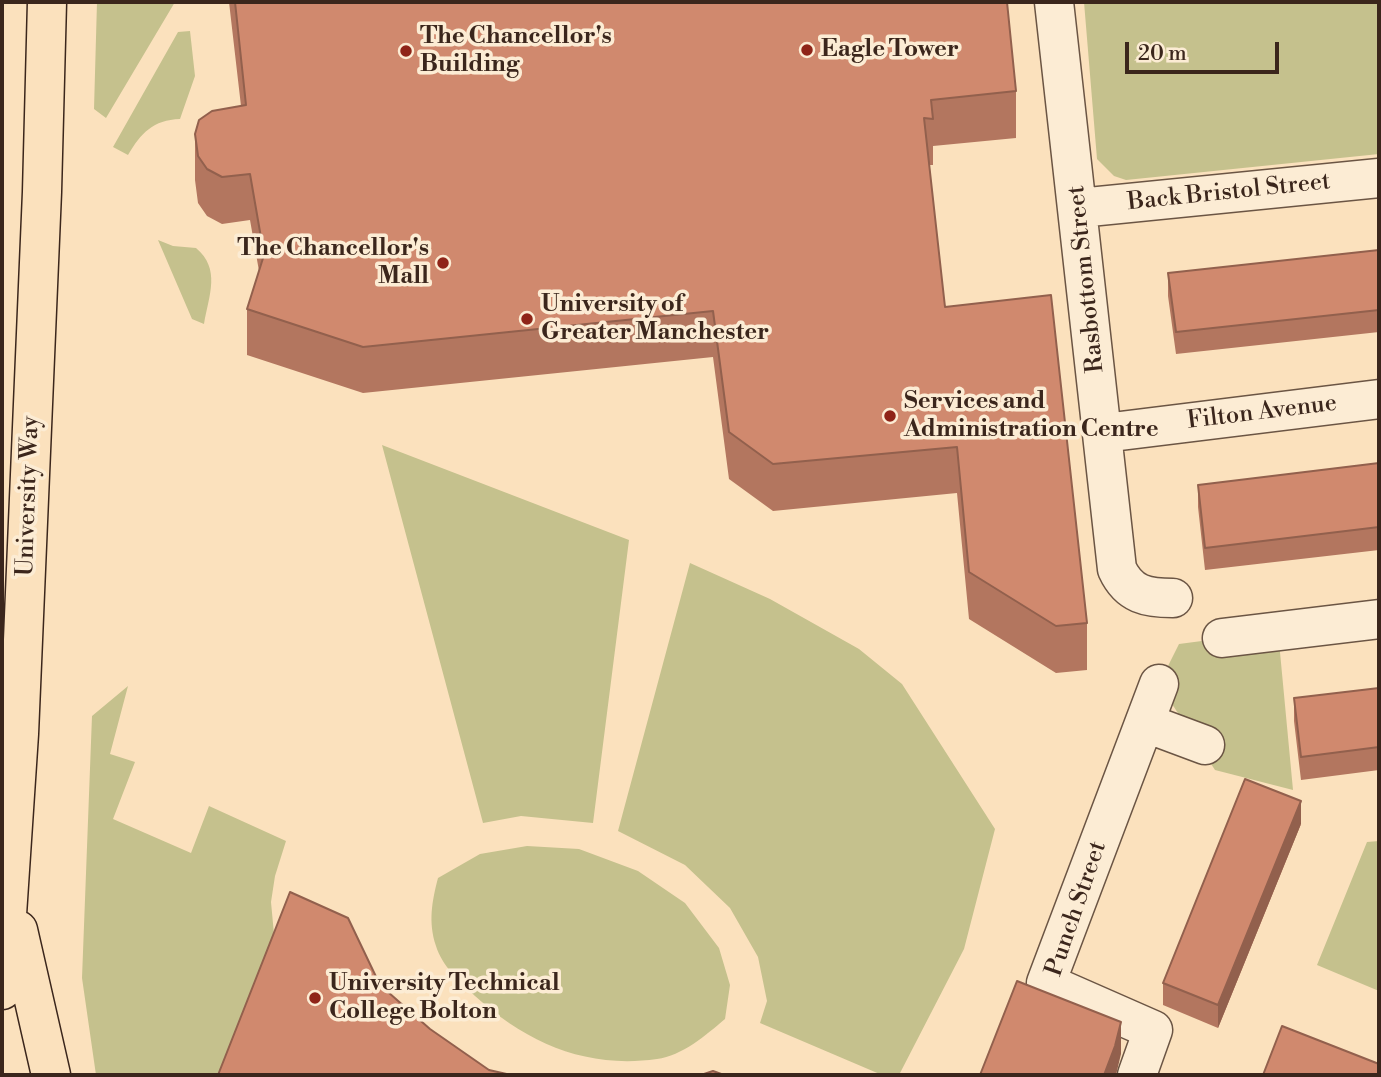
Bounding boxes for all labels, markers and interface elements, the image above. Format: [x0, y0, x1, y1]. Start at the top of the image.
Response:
place label: The Chancellor's Building [420, 23, 612, 79]
scale bar [1129, 28, 1283, 72]
place label: Eagle Tower [821, 36, 959, 64]
text: 20 m [1138, 41, 1187, 67]
marker: Eagle Tower [799, 42, 815, 58]
marker: The Chancellor's Building [398, 43, 414, 59]
street label: Back Bristol Street [1126, 168, 1332, 218]
street label: Rasbottom Street [1063, 184, 1111, 374]
place label: The Chancellor's Mall [237, 235, 429, 291]
marker: The Chancellor's Mall [435, 255, 451, 271]
place label: University of Greater Manchester [541, 291, 769, 347]
marker: University of Greater Manchester [519, 311, 535, 327]
place label: Services and Administration Centre [904, 388, 1159, 444]
street label: Filton Avenue [1186, 390, 1338, 436]
marker: Services and Administration Centre [882, 408, 898, 424]
street label: University Way [12, 415, 46, 577]
street label: Punch Street [1040, 838, 1114, 980]
place label: University Technical College Bolton [329, 970, 560, 1026]
marker: University Technical College Bolton [307, 990, 323, 1006]

